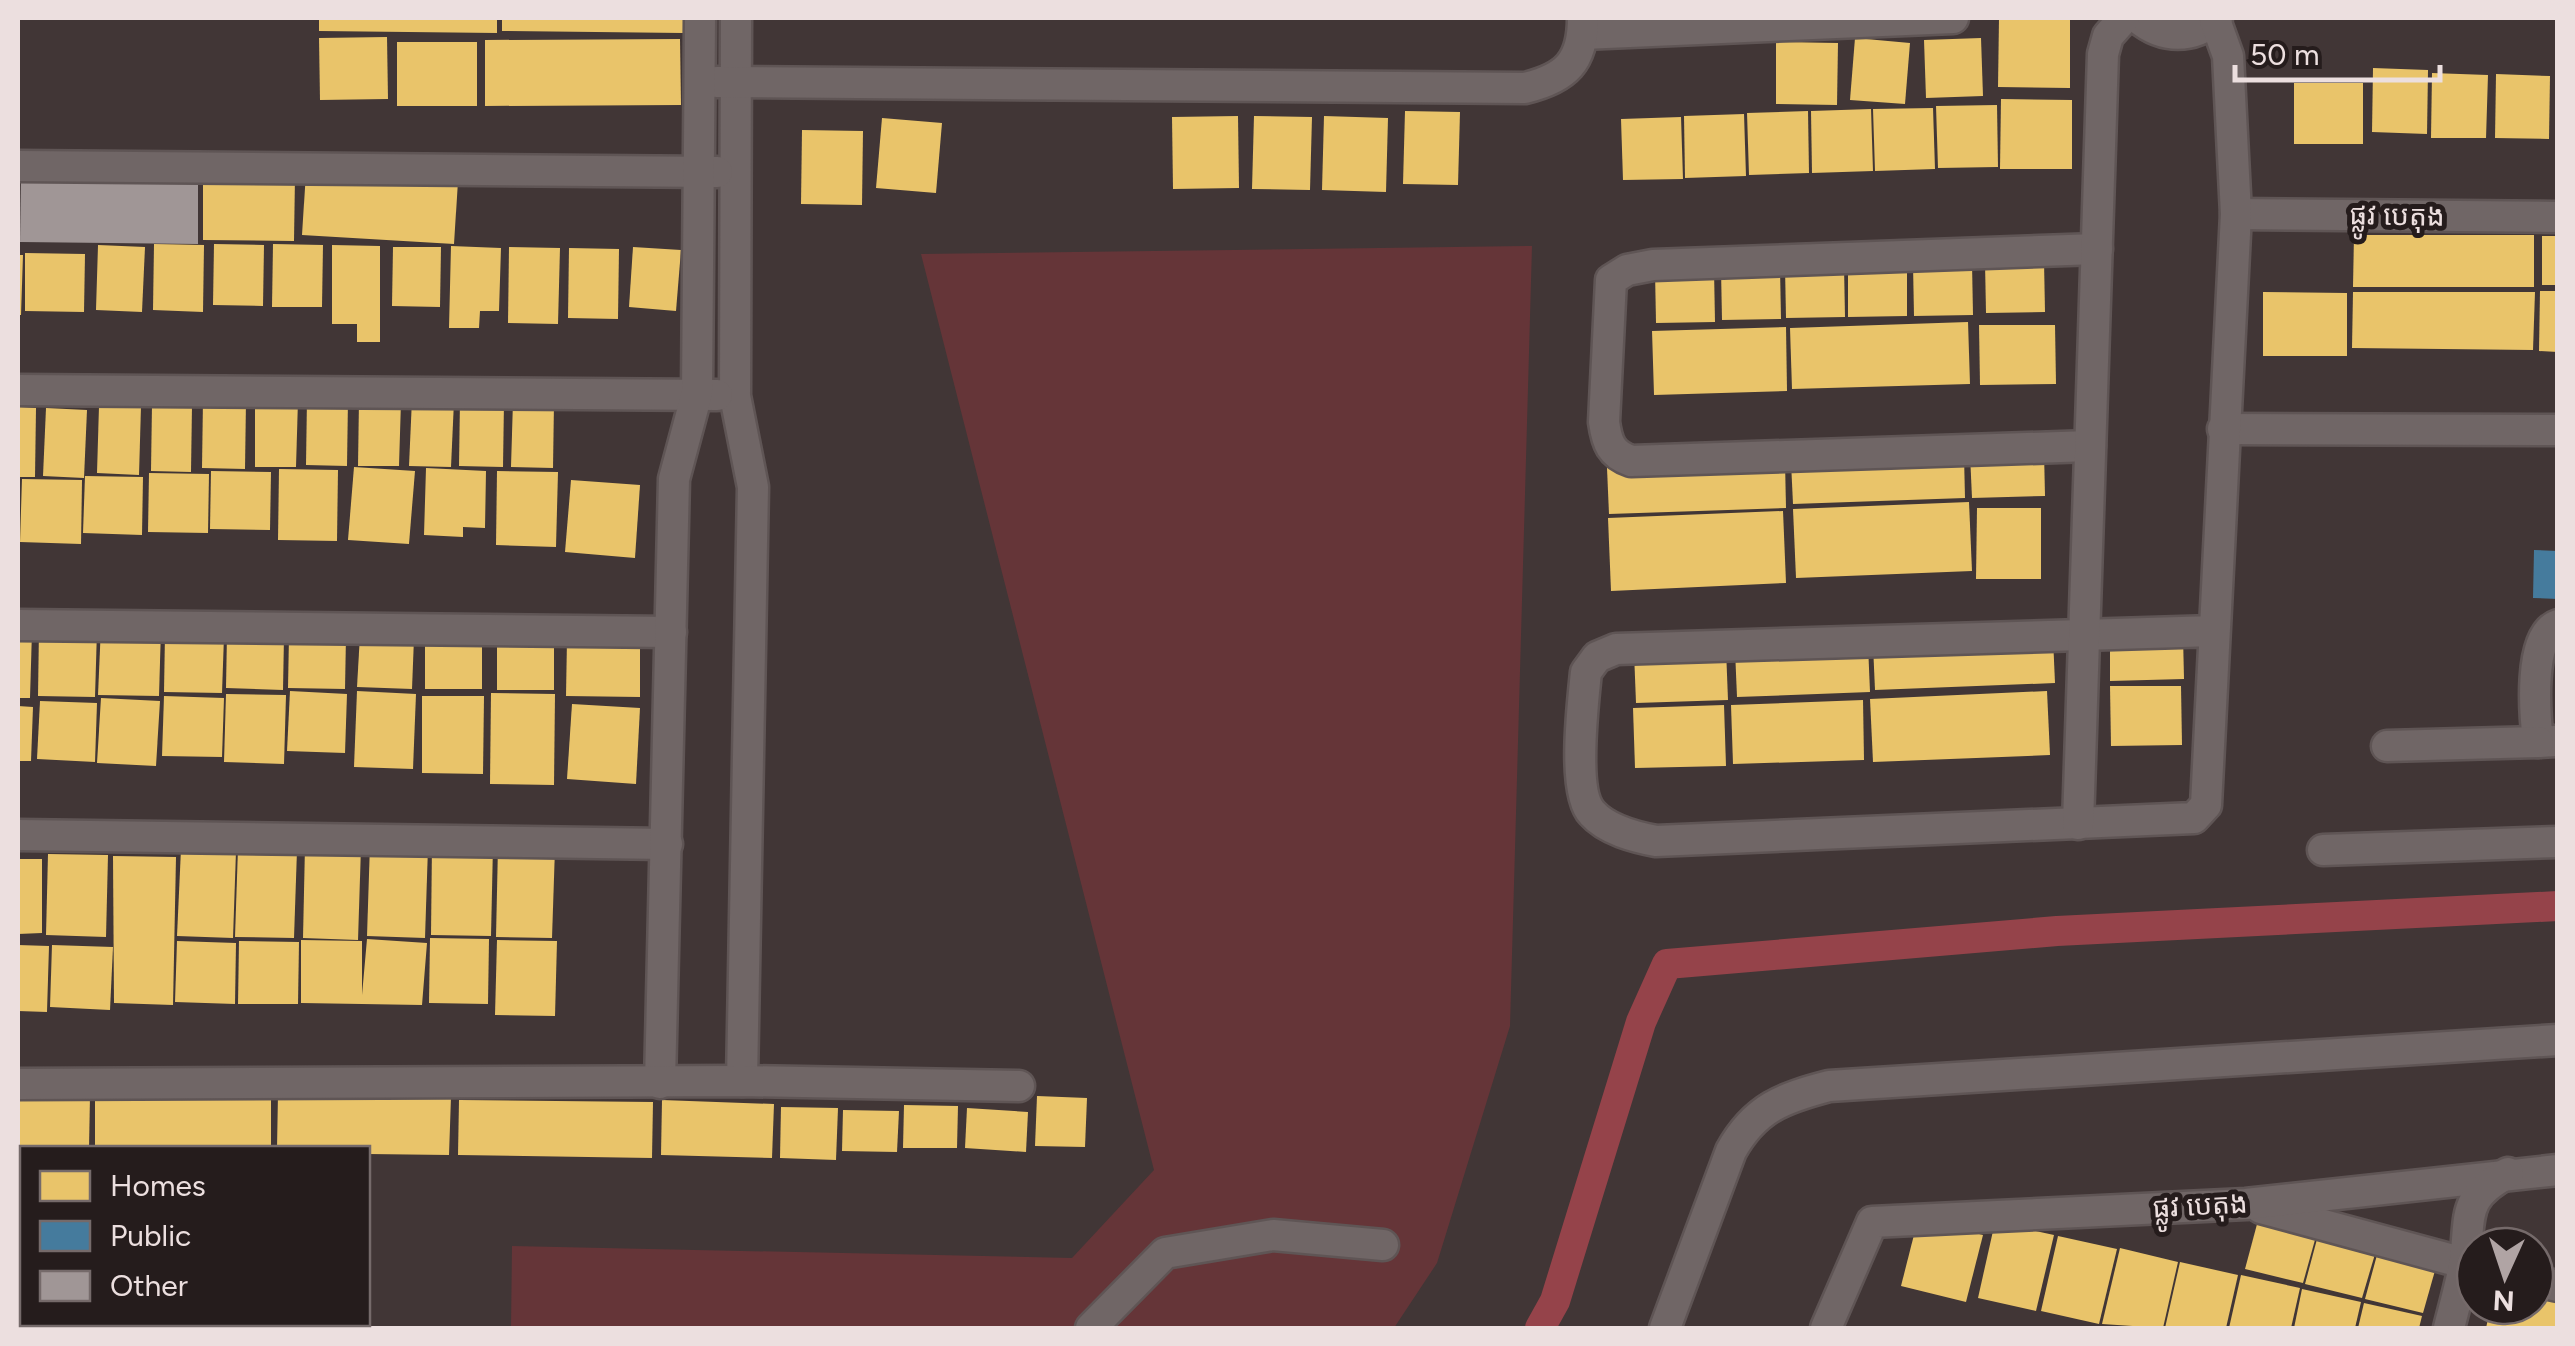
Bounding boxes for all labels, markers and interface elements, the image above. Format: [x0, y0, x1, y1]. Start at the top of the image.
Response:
scale bar [2235, 20, 2440, 82]
text: 50 m [2250, 36, 2319, 73]
street label: ផ្លូវ បេតុង [2349, 197, 2445, 241]
legend [20, 1146, 370, 1326]
text: Homes [110, 1167, 206, 1204]
street label: ផ្លូវ បេតុង [2152, 1186, 2249, 1233]
text: Public [110, 1217, 191, 1254]
north arrow [2455, 1226, 2555, 1326]
text: Other [110, 1267, 188, 1304]
text: N [2492, 1283, 2515, 1319]

